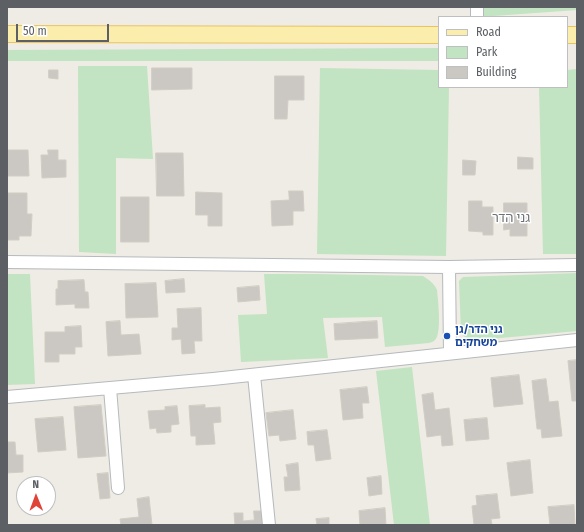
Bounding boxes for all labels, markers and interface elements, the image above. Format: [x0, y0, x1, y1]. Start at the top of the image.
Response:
scale bar [18, 16, 111, 42]
legend [438, 16, 568, 88]
text: 50 m [23, 24, 47, 38]
text: Road [476, 25, 501, 39]
text: Park [476, 45, 497, 59]
text: Building [476, 65, 516, 79]
district label: גני הדר [492, 210, 530, 226]
place label: גני הדר/גן משחקים [455, 323, 502, 349]
marker: גני הדר/גן משחקים [442, 331, 452, 341]
north arrow [16, 476, 56, 516]
text: N [32, 478, 39, 491]

